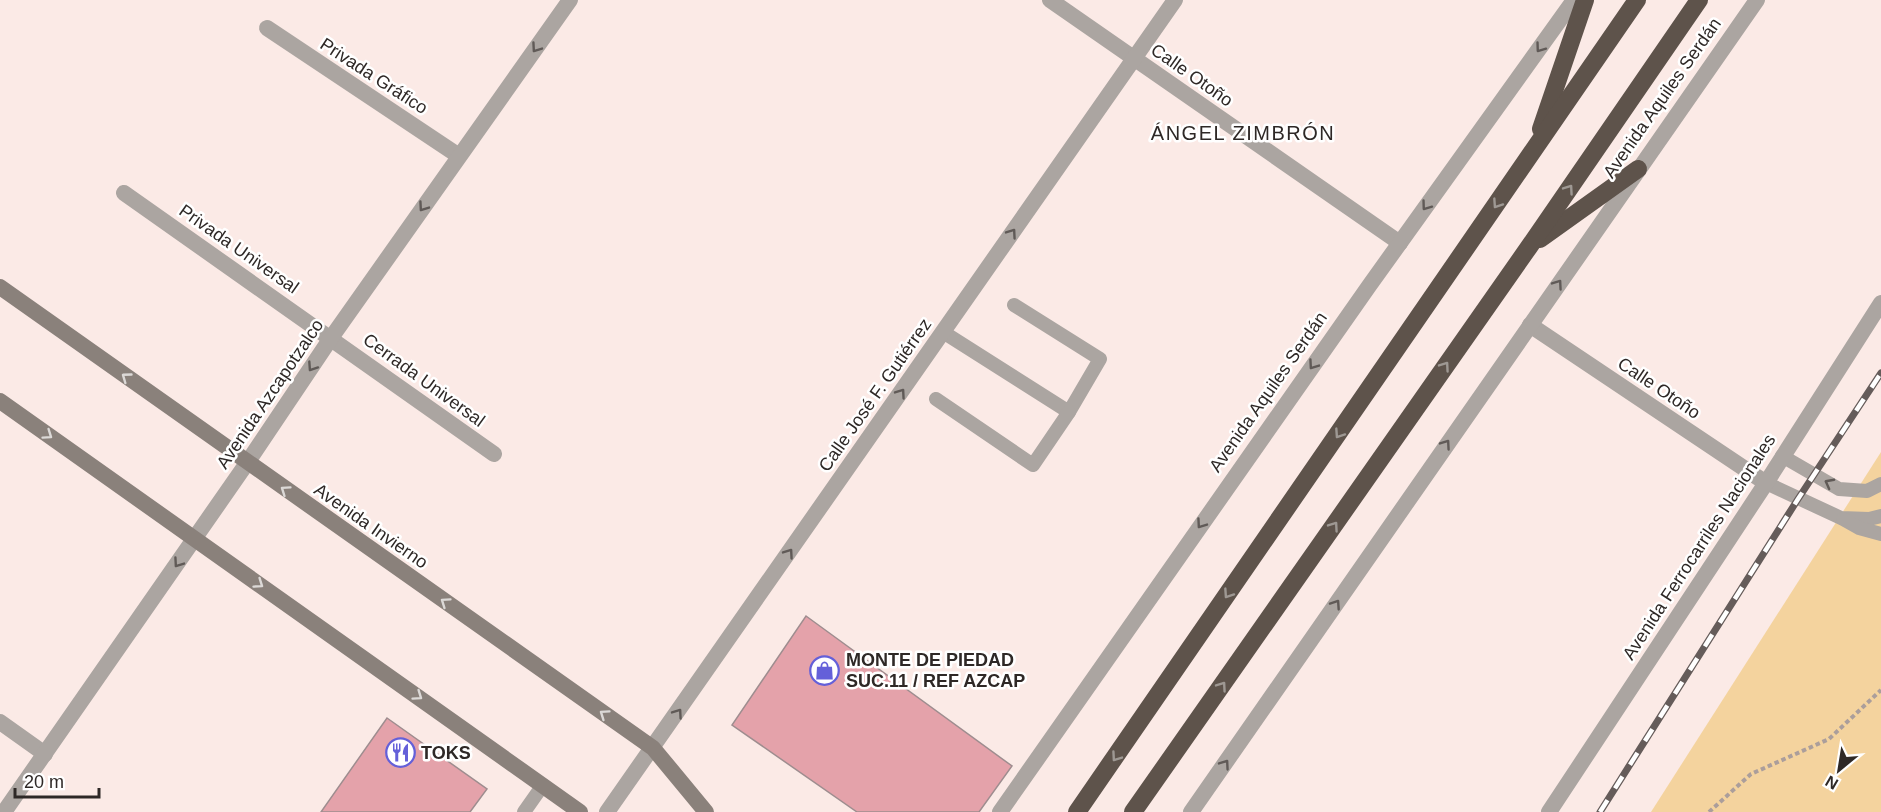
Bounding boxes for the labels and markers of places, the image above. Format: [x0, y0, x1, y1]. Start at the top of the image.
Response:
place label: MONTE DE PIEDAD SUC.11 / REF AZCAP [846, 650, 1025, 691]
shop icon: MONTE DE PIEDAD SUC.11 / REF AZCAP [809, 654, 841, 686]
restaurant icon: TOKS [384, 737, 416, 769]
place label: TOKS [421, 743, 471, 763]

